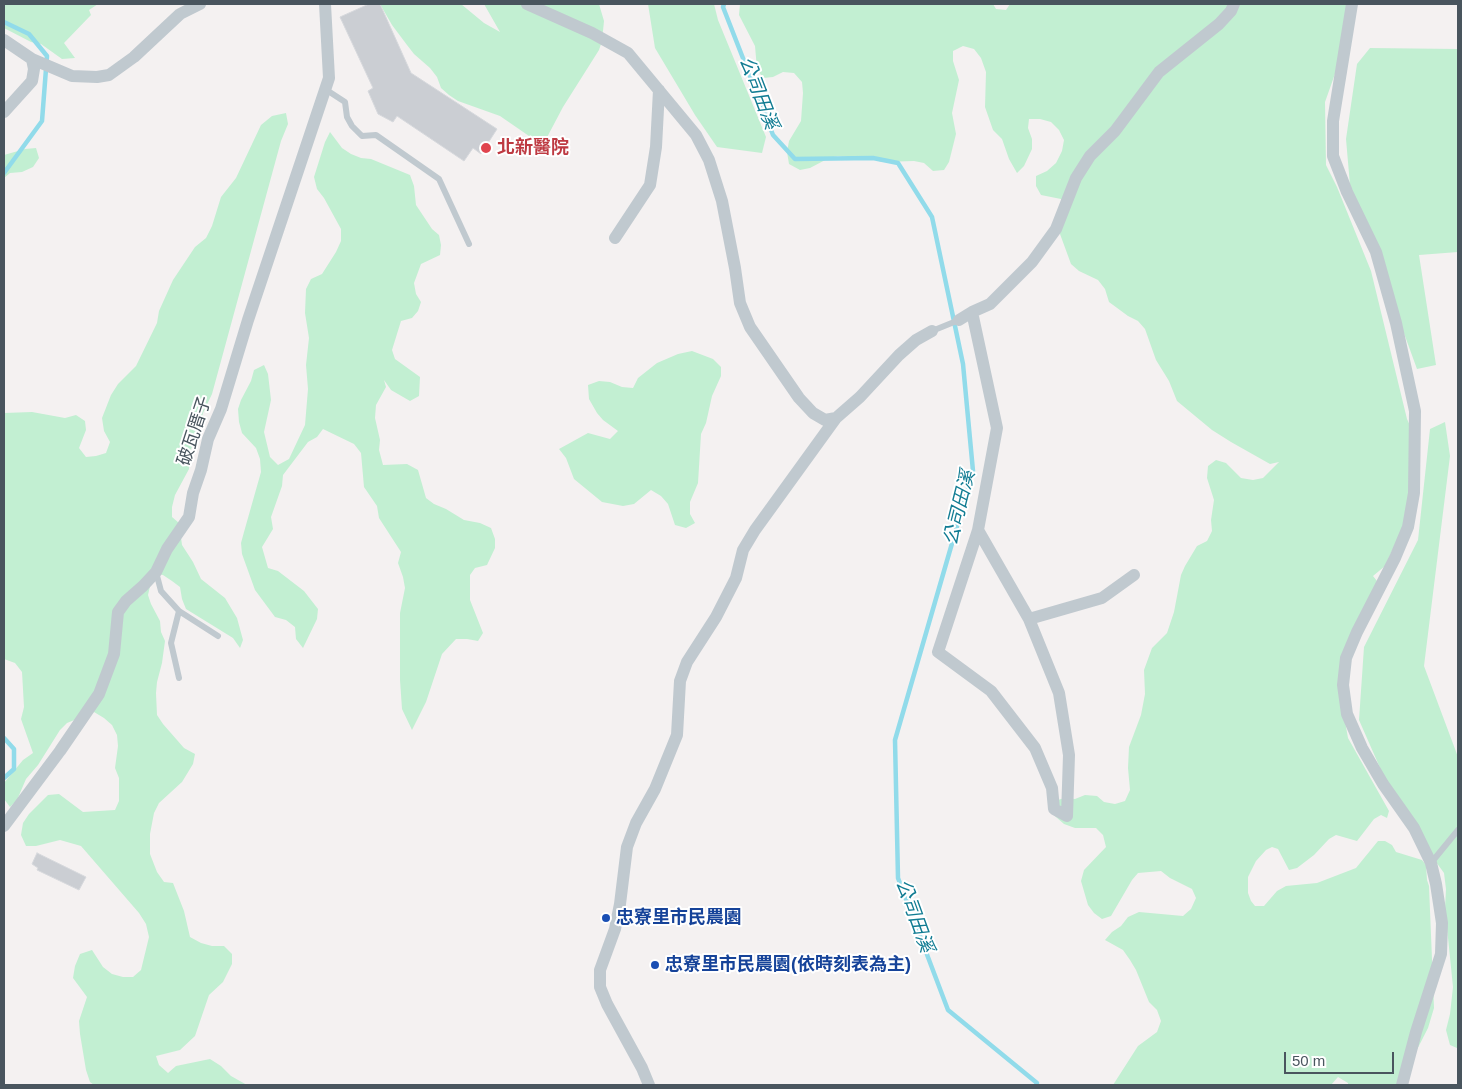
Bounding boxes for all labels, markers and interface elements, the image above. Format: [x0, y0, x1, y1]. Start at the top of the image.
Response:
water label: 公司田溪 [734, 53, 782, 133]
place label: 北新醫院 [497, 137, 569, 159]
marker: 北新醫院 [479, 141, 493, 155]
street label: 破瓦厝子 [174, 393, 216, 469]
water label: 公司田溪 [940, 468, 980, 548]
water label: 公司田溪 [890, 876, 938, 956]
place label: 忠寮里市民農園 [616, 907, 742, 929]
marker: 忠寮里市民農園 [600, 912, 612, 924]
place label: 忠寮里市民農園(依時刻表為主) [665, 954, 911, 976]
marker: 忠寮里市民農園(依時刻表為主) [649, 959, 661, 971]
scale bar [1287, 1042, 1397, 1074]
text: 50 m [1292, 1052, 1325, 1069]

